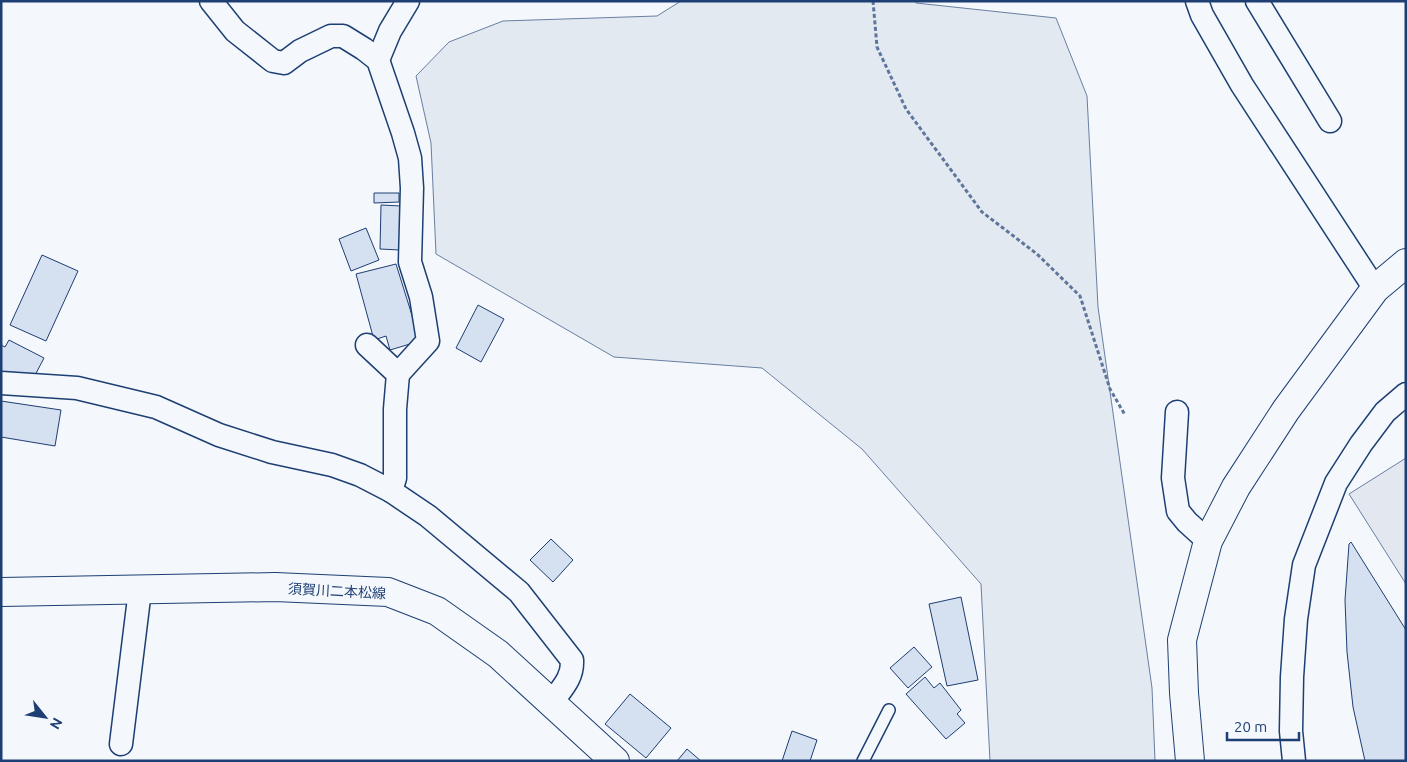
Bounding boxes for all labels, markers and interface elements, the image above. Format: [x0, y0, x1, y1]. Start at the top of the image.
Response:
street label: 須賀川二本松線 [288, 580, 386, 602]
north arrow [20, 692, 70, 742]
scale bar [1227, 710, 1300, 742]
text: N [47, 715, 66, 732]
text: 20 m [1234, 718, 1267, 735]

